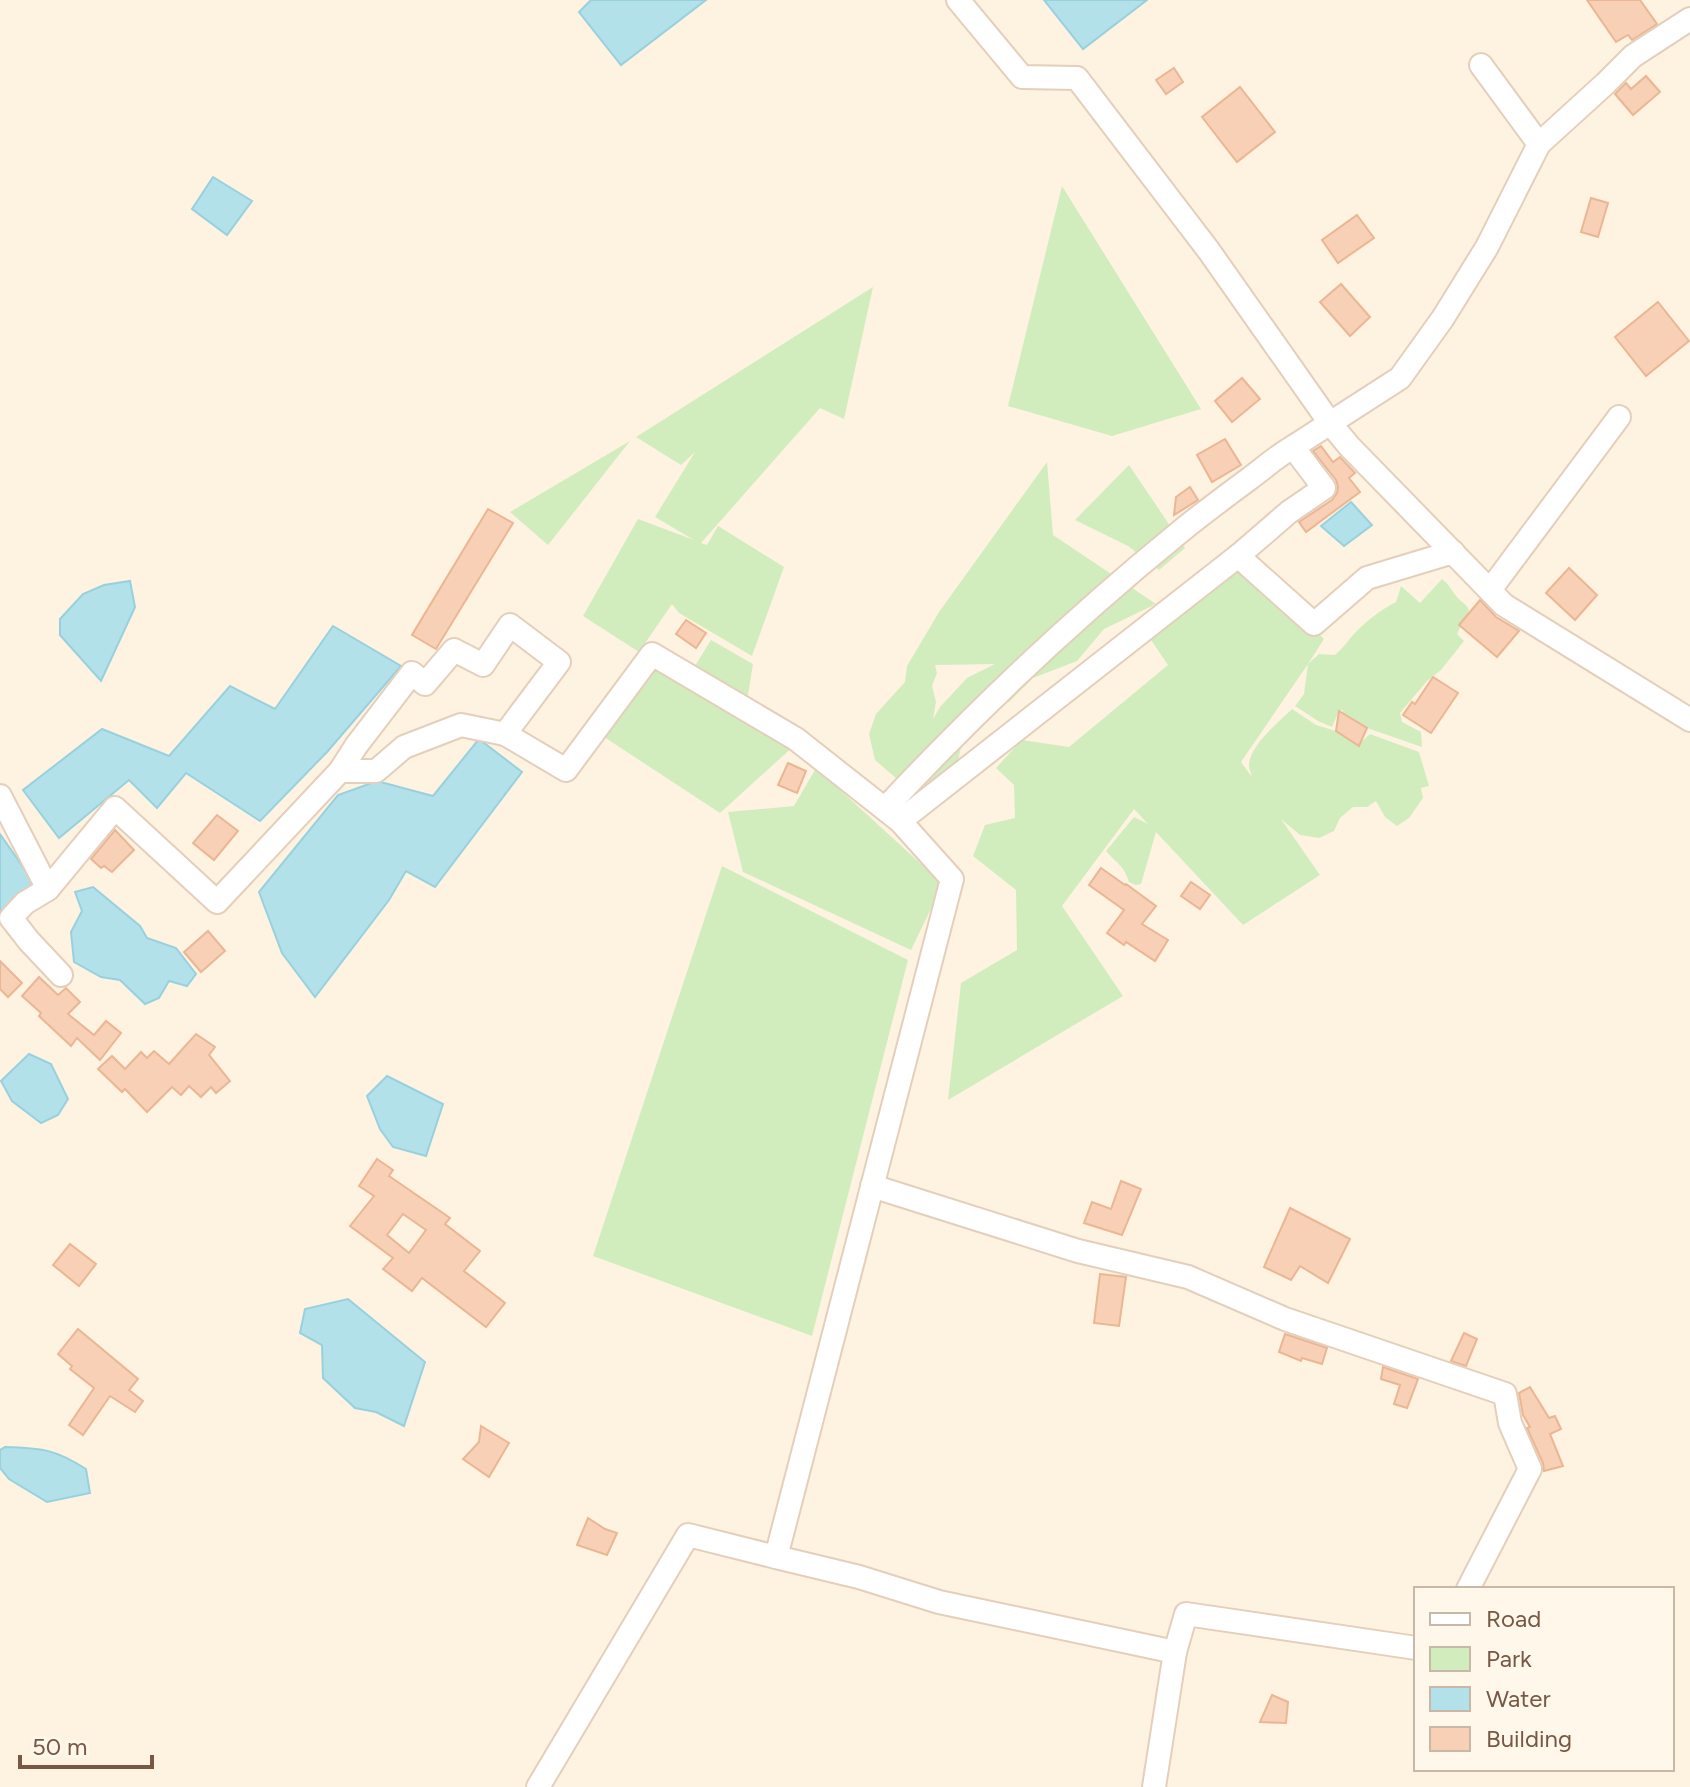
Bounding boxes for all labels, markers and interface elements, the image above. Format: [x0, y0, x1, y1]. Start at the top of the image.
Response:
legend [1414, 1587, 1674, 1771]
text: Road [1486, 1604, 1541, 1633]
text: Park [1486, 1644, 1532, 1673]
text: Water [1486, 1684, 1551, 1713]
scale bar [20, 1719, 152, 1769]
text: Building [1486, 1724, 1572, 1753]
text: 50 m [32, 1732, 88, 1761]

